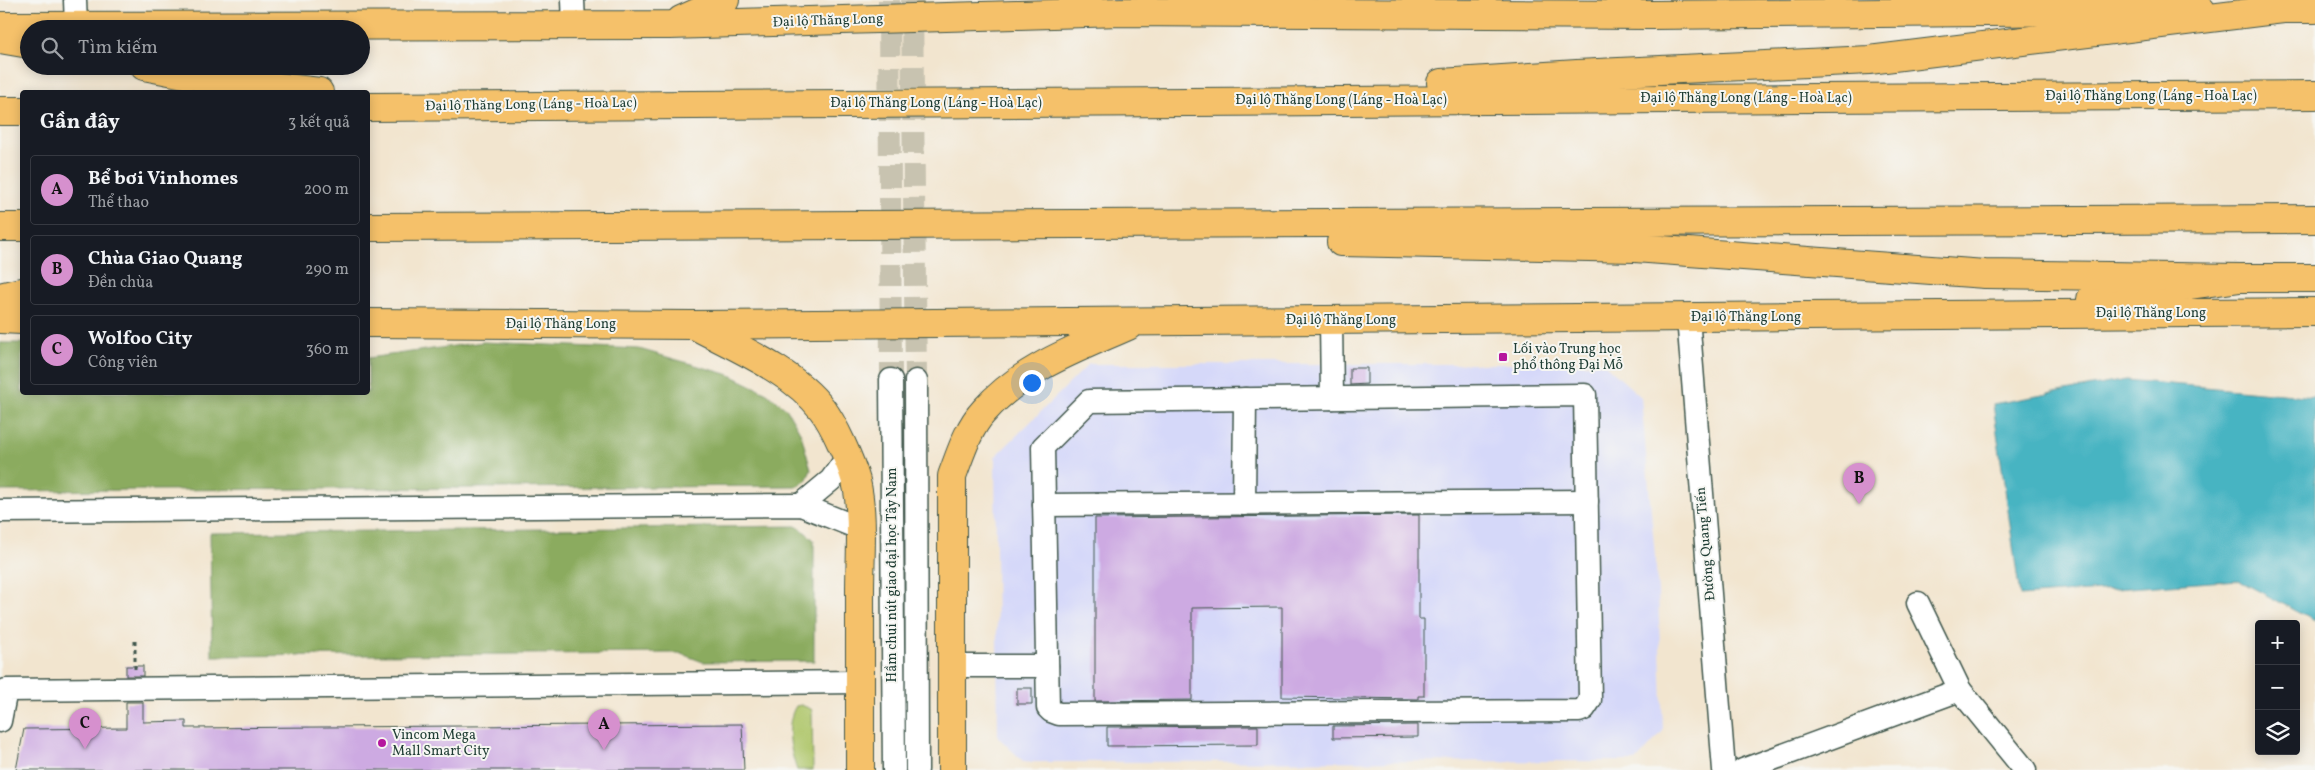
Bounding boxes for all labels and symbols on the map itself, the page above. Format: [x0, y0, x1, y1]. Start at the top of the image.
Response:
street label: Đại lộ Thăng Long [772, 10, 884, 32]
street label: Đại lộ Thăng Long (Láng - Hoà Lạc) [2045, 87, 2257, 106]
street label: Đại lộ Thăng Long (Láng - Hoà Lạc) [1640, 89, 1852, 108]
street label: Đại lộ Thăng Long (Láng - Hoà Lạc) [1235, 91, 1447, 110]
street label: Đại lộ Thăng Long (Láng - Hoà Lạc) [425, 94, 637, 116]
street label: Đại lộ Thăng Long (Láng - Hoà Lạc) [830, 94, 1042, 113]
street label: Đại lộ Thăng Long [2096, 304, 2206, 323]
street label: Đại lộ Thăng Long [1691, 308, 1801, 327]
street label: Đại lộ Thăng Long [1286, 311, 1396, 330]
street label: Đại lộ Thăng Long [506, 315, 616, 334]
place label: Lối vào Trung học phổ thông Đại Mỗ [1513, 340, 1623, 375]
marker: Lối vào Trung học phổ thông Đại Mỗ [1497, 351, 1509, 363]
your location [1019, 370, 1045, 396]
pin: B [1843, 463, 1875, 504]
street label: Hầm chui nút giao đại học Tây Nam [883, 468, 902, 682]
street label: Đường Quang Tiến [1692, 486, 1720, 602]
pin: C [69, 708, 101, 749]
pin: A [588, 709, 620, 750]
place label: Vincom Mega Mall Smart City [392, 726, 490, 761]
marker: Vincom Mega Mall Smart City [376, 737, 388, 749]

